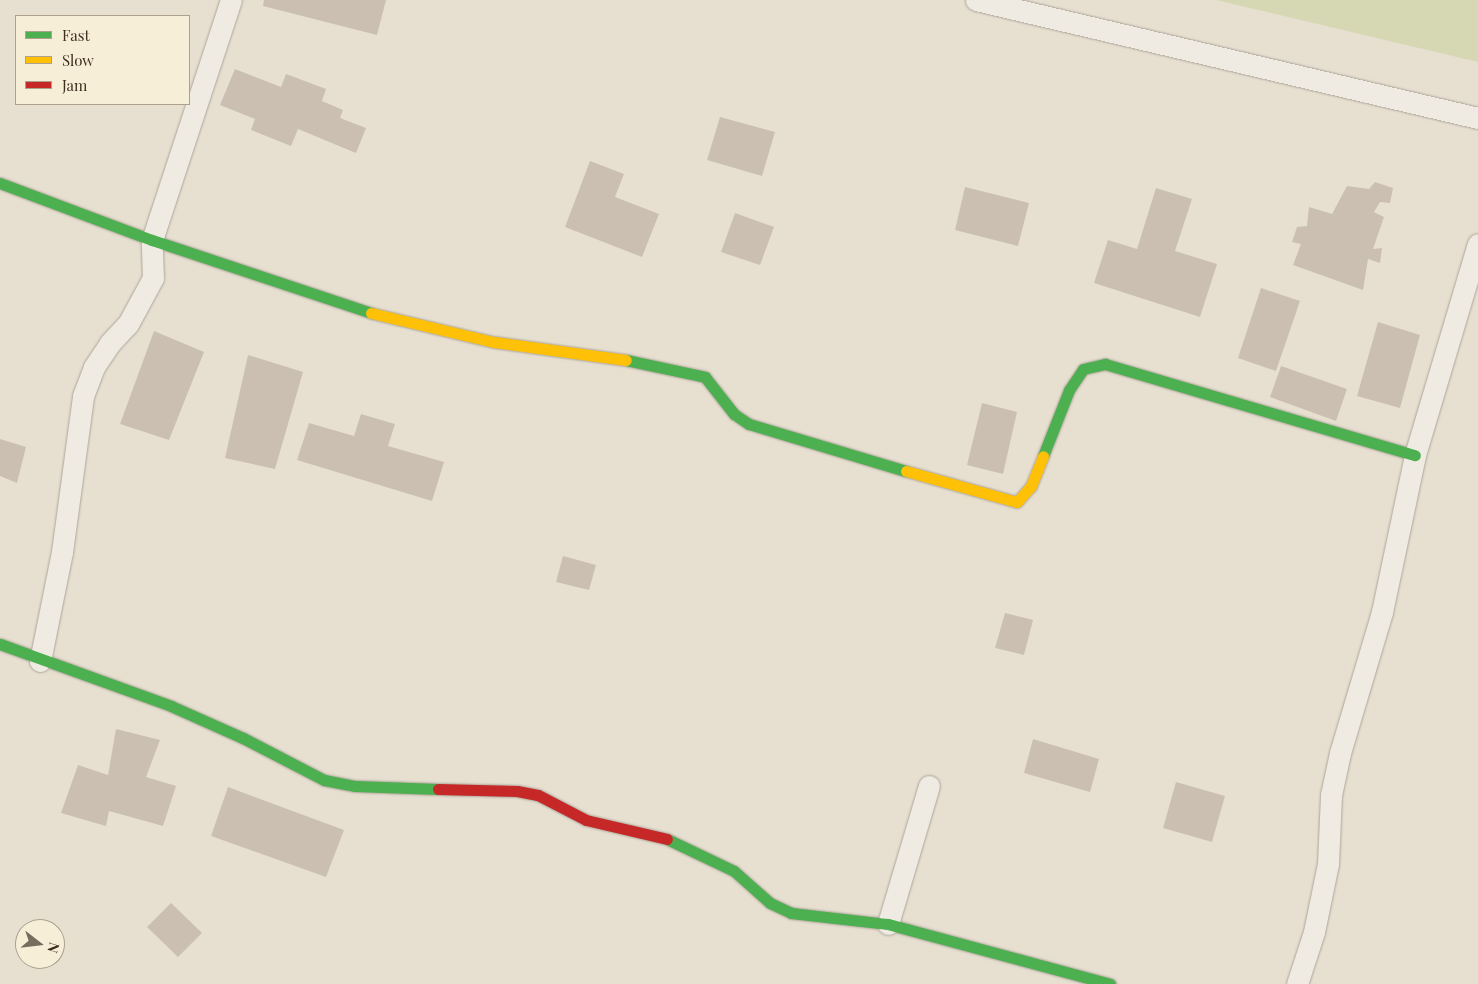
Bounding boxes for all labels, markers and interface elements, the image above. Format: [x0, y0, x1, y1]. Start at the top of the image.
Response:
legend [15, 15, 190, 105]
text: Fast [62, 25, 90, 45]
text: Slow [62, 50, 94, 70]
text: Jam [62, 75, 87, 95]
north arrow [15, 919, 65, 969]
text: N [43, 941, 64, 955]

